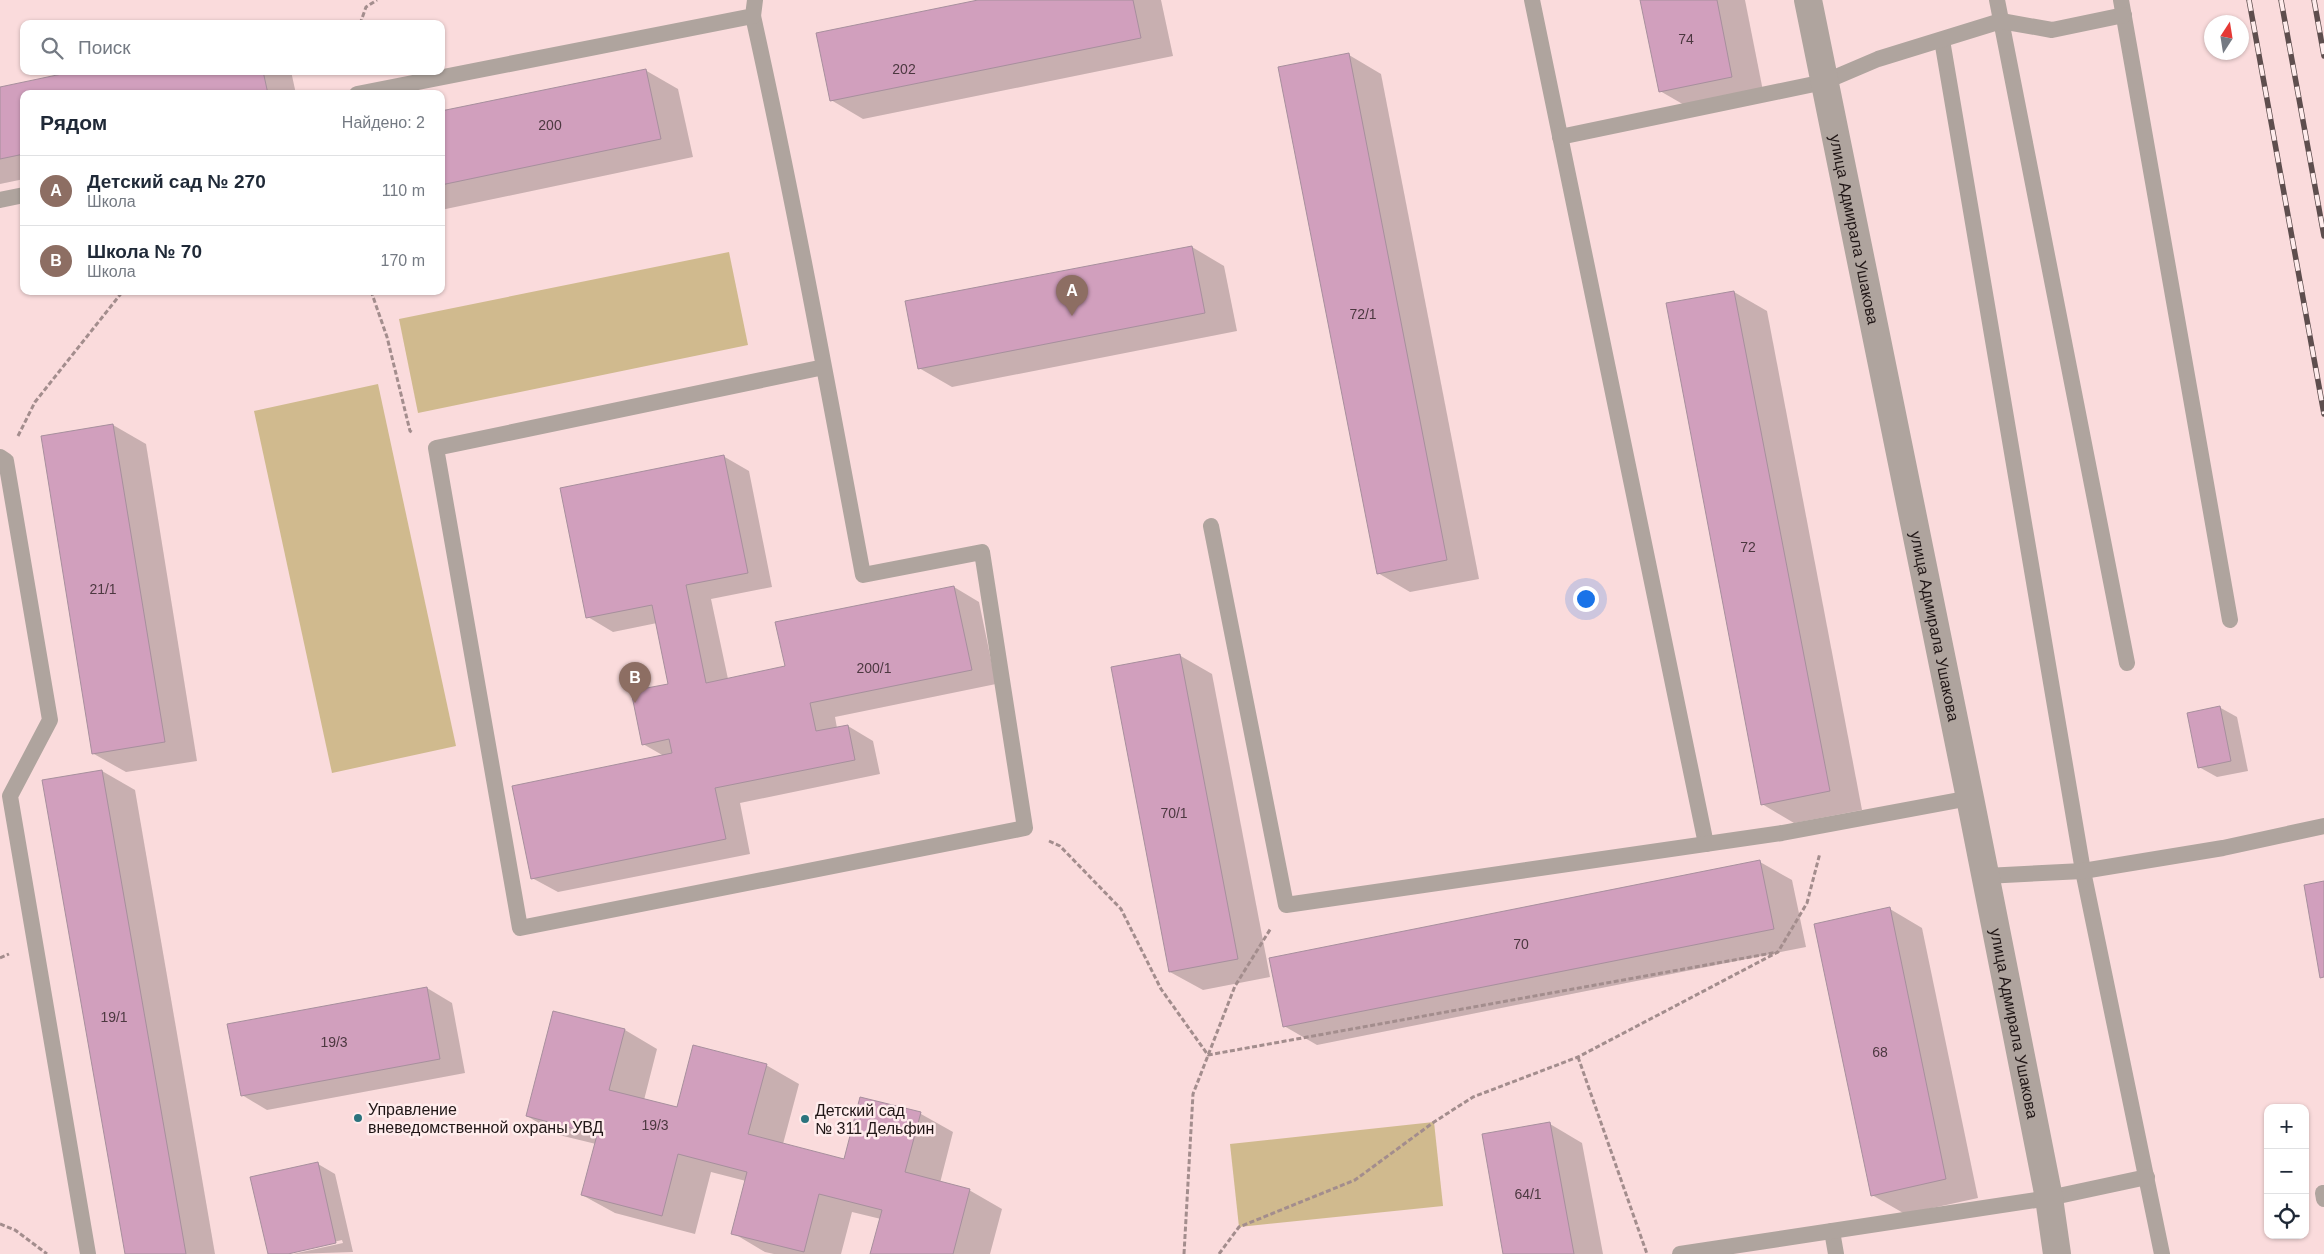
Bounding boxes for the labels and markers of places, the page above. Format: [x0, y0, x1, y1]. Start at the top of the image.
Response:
pin: A [1056, 275, 1088, 316]
pin: B [619, 662, 651, 703]
place label: Управление вневедомственной охраны УВД [368, 1101, 604, 1136]
place label: Детский сад № 311 Дельфин [815, 1102, 934, 1137]
marker: Управление вневедомственной охраны УВД [352, 1112, 364, 1124]
marker: Детский сад № 311 Дельфин [799, 1113, 811, 1125]

